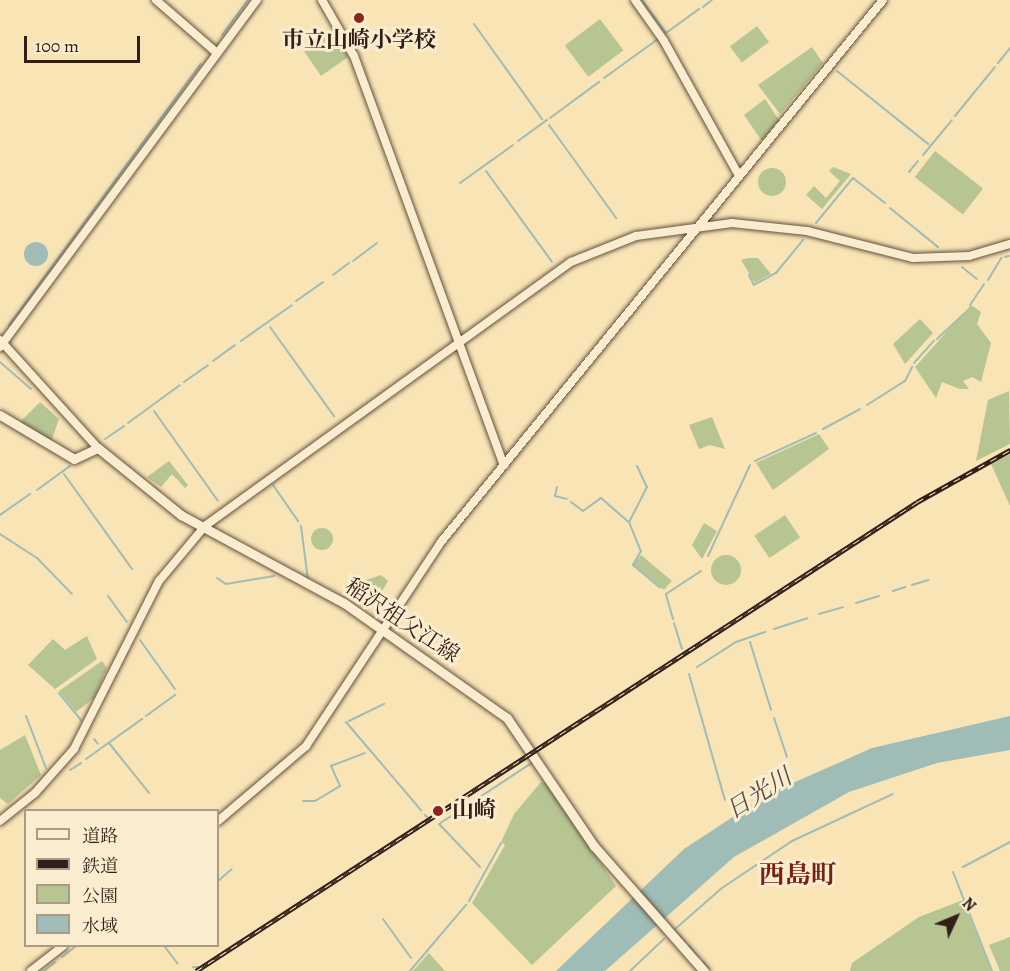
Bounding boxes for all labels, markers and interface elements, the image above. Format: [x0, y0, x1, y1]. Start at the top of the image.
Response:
marker: 市立山崎小学校 [352, 11, 366, 25]
scale bar [27, 24, 142, 62]
place label: 市立山崎小学校 [282, 28, 436, 54]
text: 100 m [35, 34, 79, 58]
street label: 稲沢祖父江線 [340, 573, 464, 669]
water label: 日光川 [721, 763, 797, 825]
place label: 山崎 [452, 798, 496, 824]
marker: 山崎 [429, 802, 447, 820]
legend [24, 809, 219, 947]
text: 道路 [82, 824, 118, 848]
text: 鉄道 [82, 854, 118, 878]
district label: 西島町 [759, 859, 837, 891]
text: 公園 [82, 884, 118, 908]
north arrow [926, 887, 986, 947]
text: N [957, 893, 981, 916]
text: 水域 [82, 914, 118, 938]

